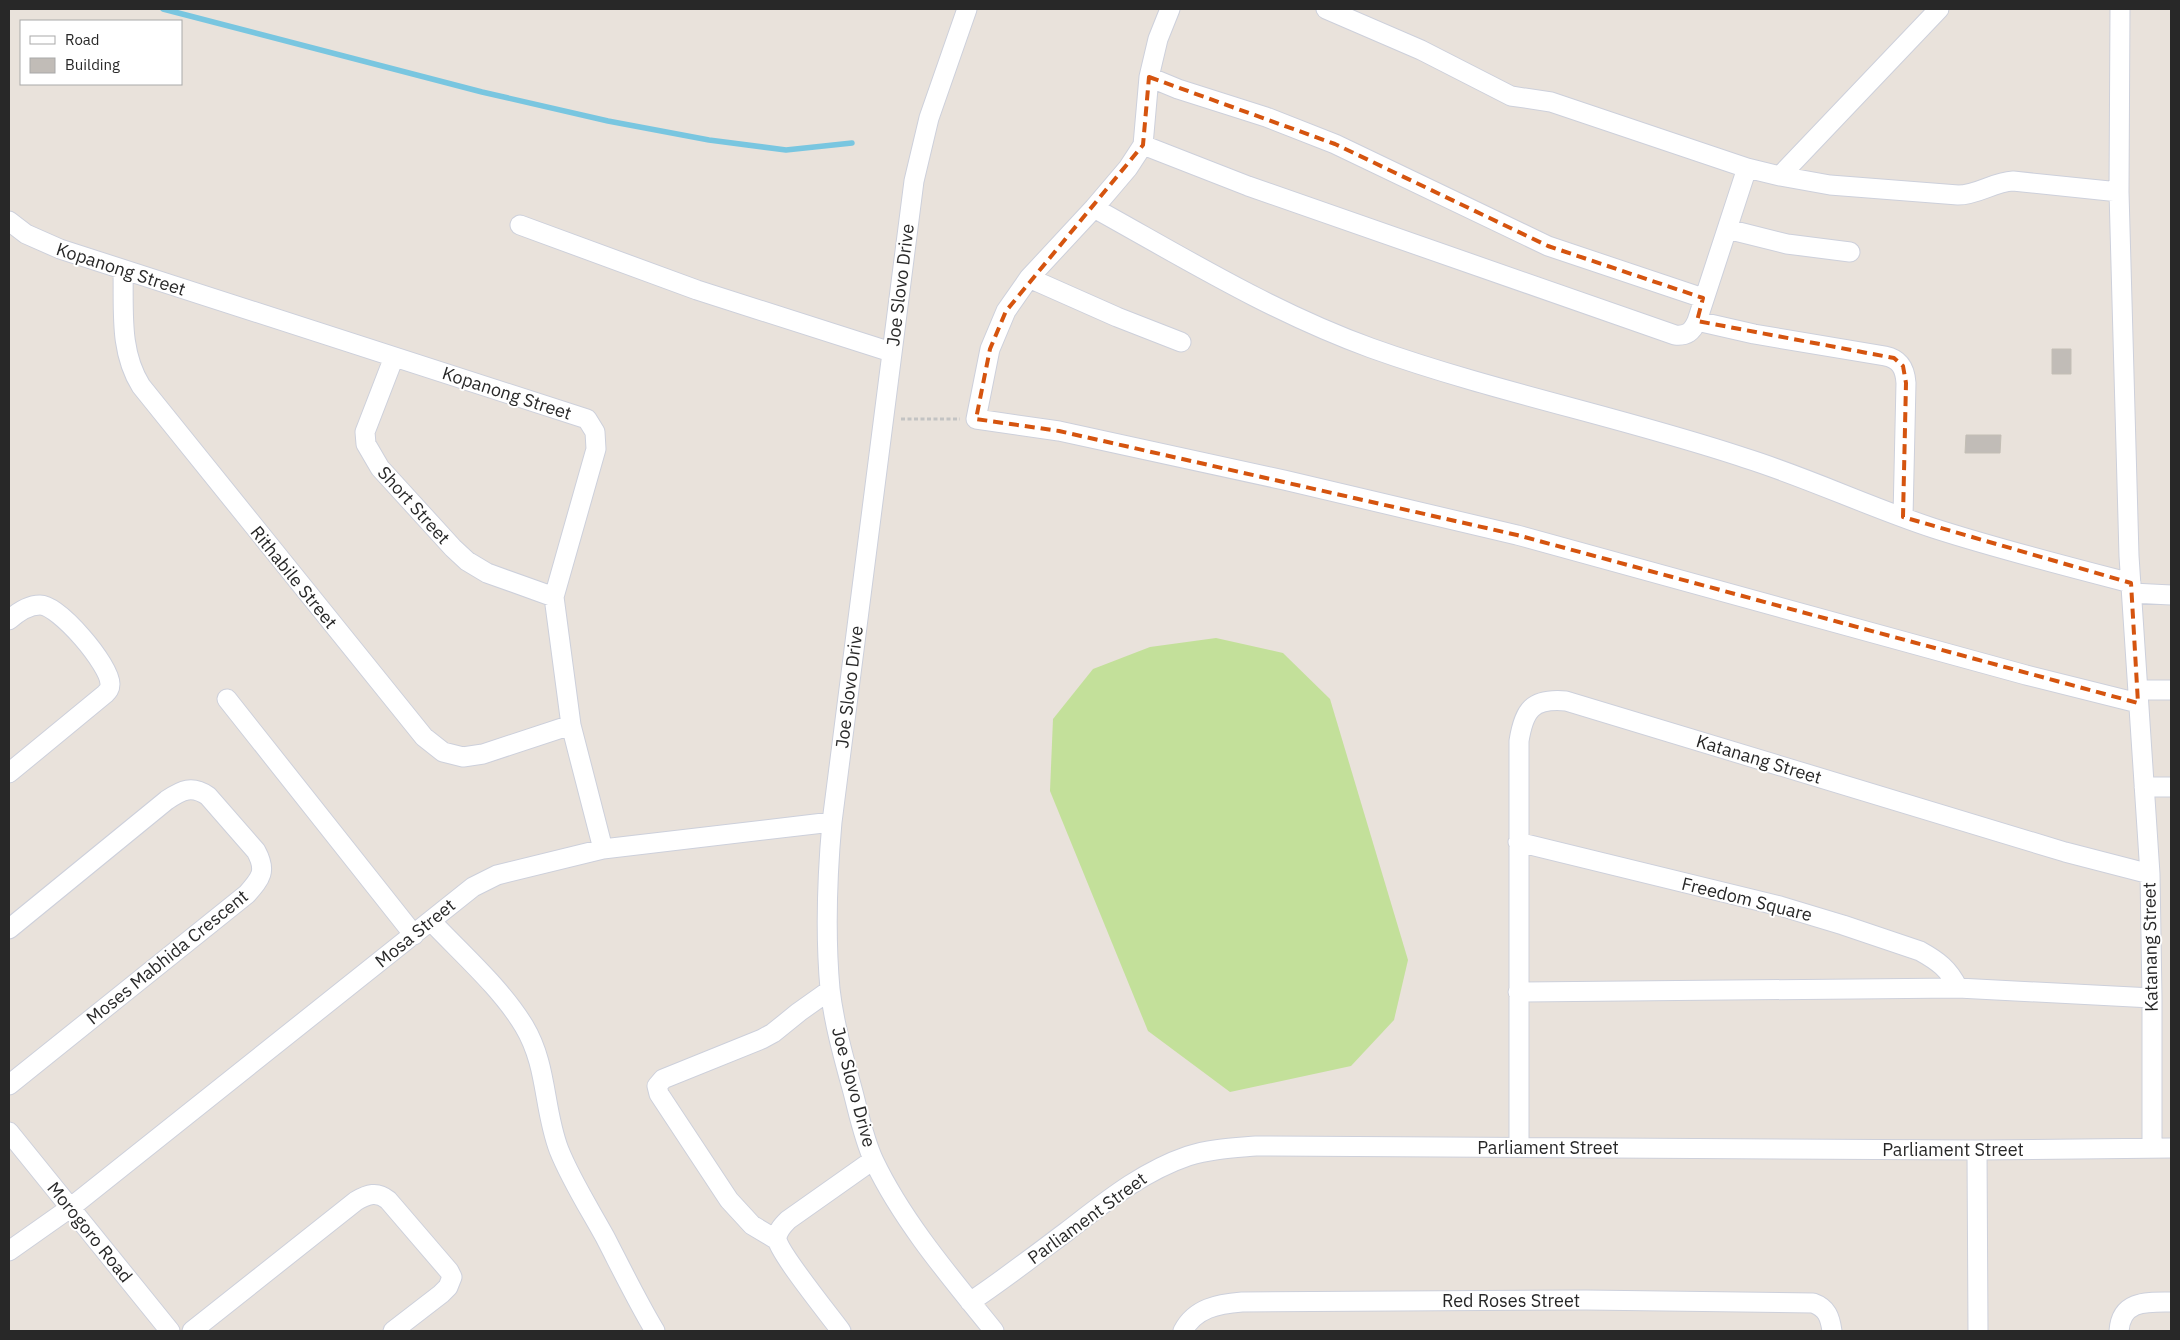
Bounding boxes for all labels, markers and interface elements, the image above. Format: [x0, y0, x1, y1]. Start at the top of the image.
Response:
legend [20, 20, 182, 85]
text: Road [65, 30, 100, 49]
text: Building [65, 55, 120, 74]
street label: Joe Slovo Drive [881, 222, 919, 348]
street label: Kopanong Street [53, 237, 189, 301]
street label: Kopanong Street [439, 361, 575, 425]
street label: Short Street [373, 461, 455, 549]
street label: Rithabile Street [246, 521, 342, 633]
street label: Joe Slovo Drive [830, 624, 868, 750]
street label: Katanang Street [1694, 729, 1824, 789]
street label: Freedom Square [1679, 872, 1815, 926]
street label: Katanang Street [2137, 882, 2163, 1012]
street label: Moses Mabhida Crescent [81, 885, 253, 1029]
street label: Mosa Street [370, 894, 460, 972]
street label: Joe Slovo Drive [827, 1024, 881, 1150]
street label: Parliament Street [1477, 1136, 1619, 1159]
street label: Parliament Street [1882, 1138, 2024, 1161]
street label: Parliament Street [1023, 1167, 1151, 1269]
street label: Morogoro Road [42, 1177, 138, 1287]
street label: Red Roses Street [1442, 1289, 1580, 1312]

